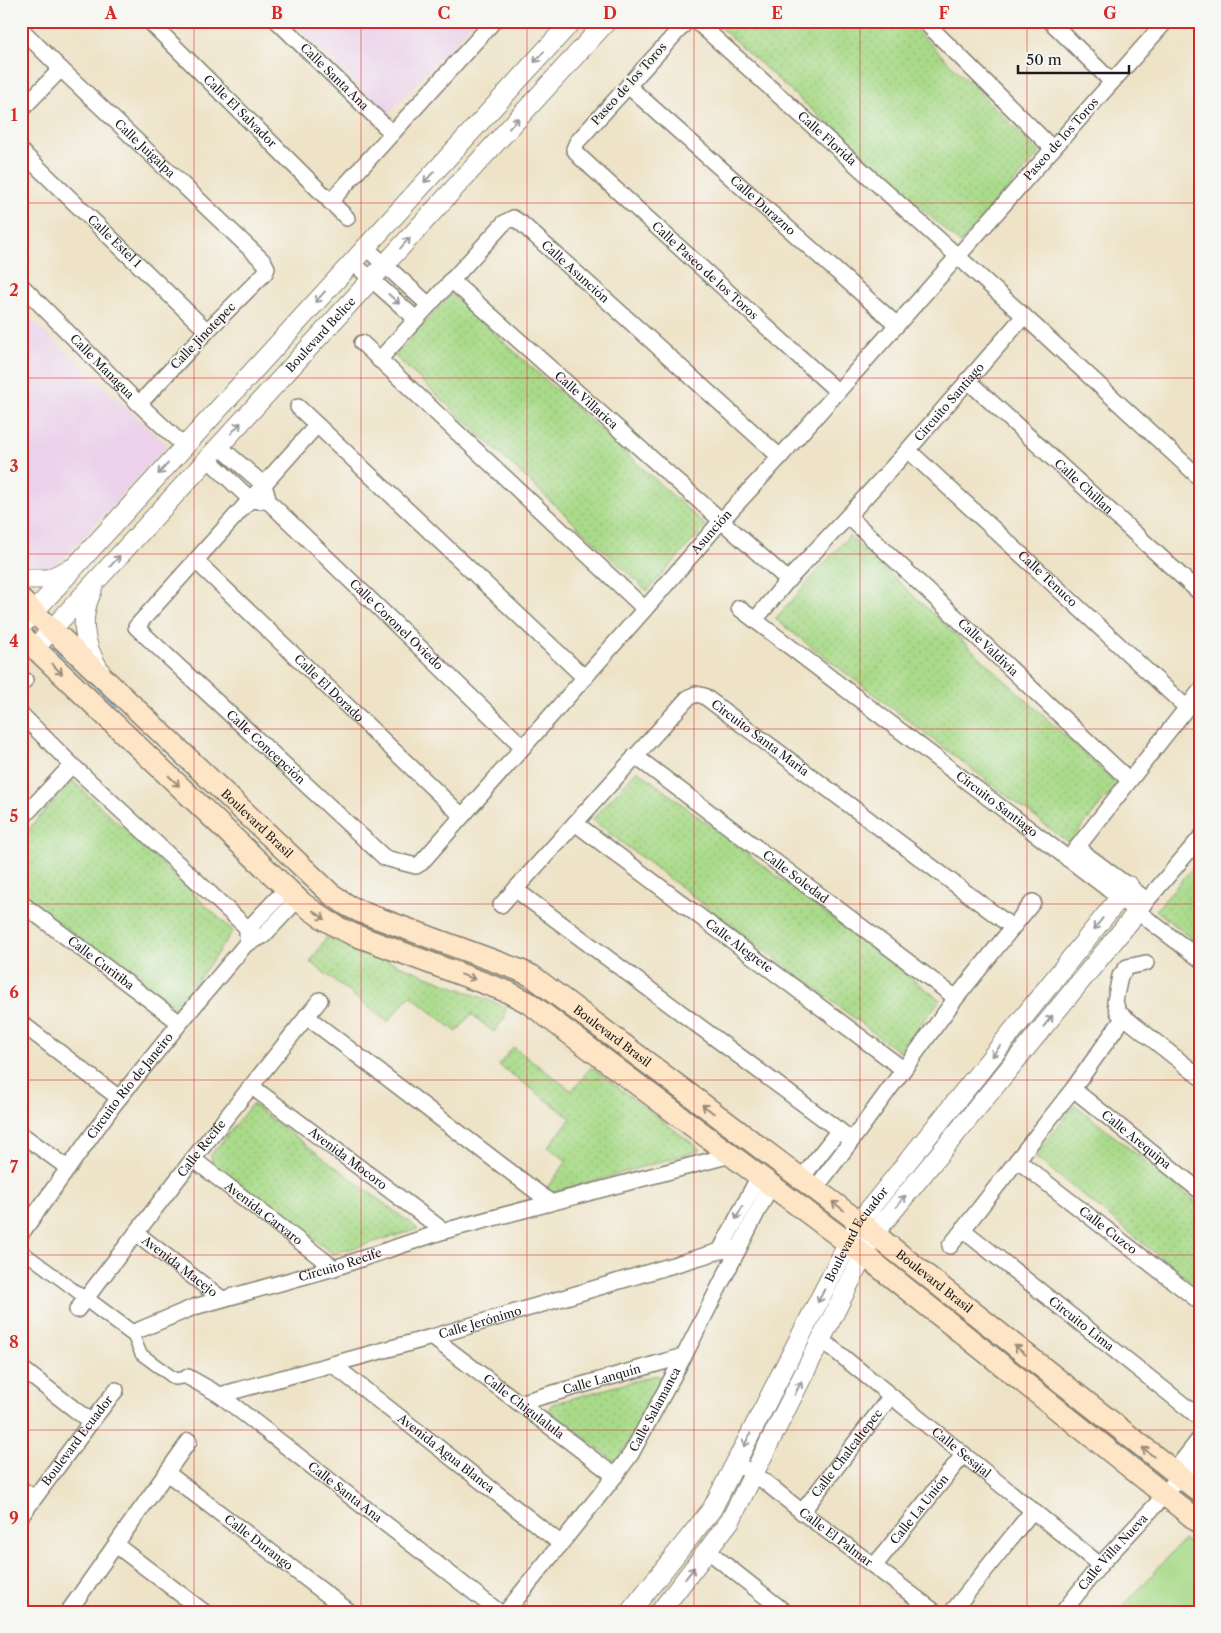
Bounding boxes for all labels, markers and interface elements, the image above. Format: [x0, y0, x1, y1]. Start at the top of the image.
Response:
text: A [104, 3, 118, 23]
text: B [271, 3, 283, 23]
text: C [438, 3, 450, 23]
text: D [603, 3, 617, 23]
text: E [771, 3, 783, 23]
text: F [939, 3, 950, 23]
text: G [1103, 3, 1117, 23]
street label: Paseo de los Toros [588, 39, 670, 128]
street label: Calle Santa Ana [297, 40, 372, 114]
scale bar [1018, 42, 1130, 74]
text: 50 m [1026, 50, 1062, 69]
one-way arrow [533, 51, 545, 64]
street label: Calle El Salvador [200, 71, 280, 150]
street label: Paseo de los Toros [1020, 94, 1102, 184]
text: 1 [10, 105, 18, 125]
street label: Calle Florida [795, 108, 860, 169]
street label: Calle Juigalpa [112, 116, 179, 181]
one-way arrow [509, 116, 520, 129]
one-way arrow [423, 171, 435, 184]
street label: Calle Durazno [727, 172, 799, 238]
street label: Calle Estel 1 [85, 212, 145, 270]
street label: Calle Paseo de los Toros [649, 218, 761, 322]
one-way arrow [399, 237, 411, 249]
street label: Calle Asunción [538, 237, 613, 306]
text: 2 [9, 280, 19, 300]
one-way arrow [314, 291, 325, 304]
one-way arrow [388, 293, 401, 305]
street label: Boulevard Belice [282, 294, 359, 375]
street label: Calle Jinotepec [167, 299, 238, 372]
street label: Calle Managua [67, 331, 138, 402]
street label: Circuito Santiago [911, 360, 987, 444]
street label: Calle Villarica [552, 368, 622, 432]
one-way arrow [230, 421, 242, 434]
text: 3 [9, 456, 19, 476]
street label: Calle Chillan [1052, 456, 1117, 517]
one-way arrow [157, 463, 169, 476]
street label: Asunción [687, 506, 735, 558]
street label: Calle Tenuco [1015, 547, 1081, 610]
one-way arrow [109, 554, 121, 567]
street label: Calle Coronel Oviedo [347, 576, 446, 673]
street label: Calle Valdivia [955, 615, 1022, 679]
text: 4 [9, 631, 19, 651]
street label: Calle El Dorado [291, 651, 367, 725]
one-way arrow [50, 663, 63, 675]
street label: Circuito Santa María [708, 696, 812, 779]
street label: Calle Concepción [223, 707, 309, 787]
street label: Circuito Santiago [953, 768, 1041, 840]
one-way arrow [168, 775, 181, 787]
street label: Boulevard Brasil [218, 786, 296, 861]
text: 5 [10, 806, 19, 826]
street label: Calle Soledad [760, 847, 832, 907]
one-way arrow [312, 910, 325, 921]
street label: Calle Alegrete [703, 915, 776, 976]
one-way arrow [1093, 917, 1104, 930]
street label: Calle Curitiba [65, 933, 138, 993]
one-way arrow [460, 973, 476, 982]
text: 6 [9, 982, 19, 1002]
street label: Boulevard Brasil [570, 1002, 654, 1070]
one-way arrow [1043, 1014, 1054, 1027]
street label: Circuito Río de Janeiro [84, 1030, 176, 1142]
one-way arrow [991, 1044, 1002, 1057]
one-way arrow [702, 1103, 715, 1114]
street label: Calle Arequipa [1099, 1107, 1175, 1172]
street label: Calle Recife [174, 1116, 229, 1180]
street label: Avenida Mocoro [305, 1123, 390, 1193]
text: 7 [10, 1157, 19, 1177]
street label: Avenida Carvaro [221, 1178, 306, 1248]
street label: Boulevard Ecuador [821, 1184, 891, 1285]
one-way arrow [896, 1194, 907, 1207]
one-way arrow [831, 1201, 845, 1211]
street label: Calle Cuzco [1076, 1203, 1140, 1257]
one-way arrow [734, 1206, 744, 1221]
street label: Avenida Macejo [138, 1232, 221, 1300]
street label: Circuito Recife [297, 1244, 384, 1284]
street label: Boulevard Brasil [893, 1246, 976, 1316]
one-way arrow [816, 1288, 826, 1303]
street label: Circuito Lima [1046, 1293, 1118, 1354]
street label: Calle Jerónimo [437, 1303, 523, 1342]
text: 8 [9, 1332, 19, 1352]
one-way arrow [1014, 1345, 1027, 1356]
street label: Calle Lanquín [561, 1361, 643, 1397]
street label: Calle Salamanca [626, 1364, 684, 1454]
street label: Calle Chigulalula [480, 1371, 568, 1442]
one-way arrow [794, 1381, 803, 1396]
street label: Boulevard Ecuador [38, 1392, 116, 1489]
street label: Calle Chalcaltepec [808, 1406, 885, 1500]
street label: Avenida Agua Blanca [394, 1410, 498, 1496]
street label: Calle Sesajal [929, 1424, 994, 1481]
one-way arrow [742, 1433, 752, 1448]
one-way arrow [1141, 1446, 1154, 1457]
street label: Calle Santa Ana [305, 1458, 386, 1526]
street label: Calle La Unión [887, 1471, 952, 1547]
street label: Calle El Palmar [796, 1504, 876, 1569]
text: 9 [9, 1508, 19, 1528]
street label: Calle Villa Nueva [1075, 1510, 1151, 1593]
street label: Calle Durango [222, 1511, 296, 1573]
one-way arrow [685, 1566, 695, 1580]

